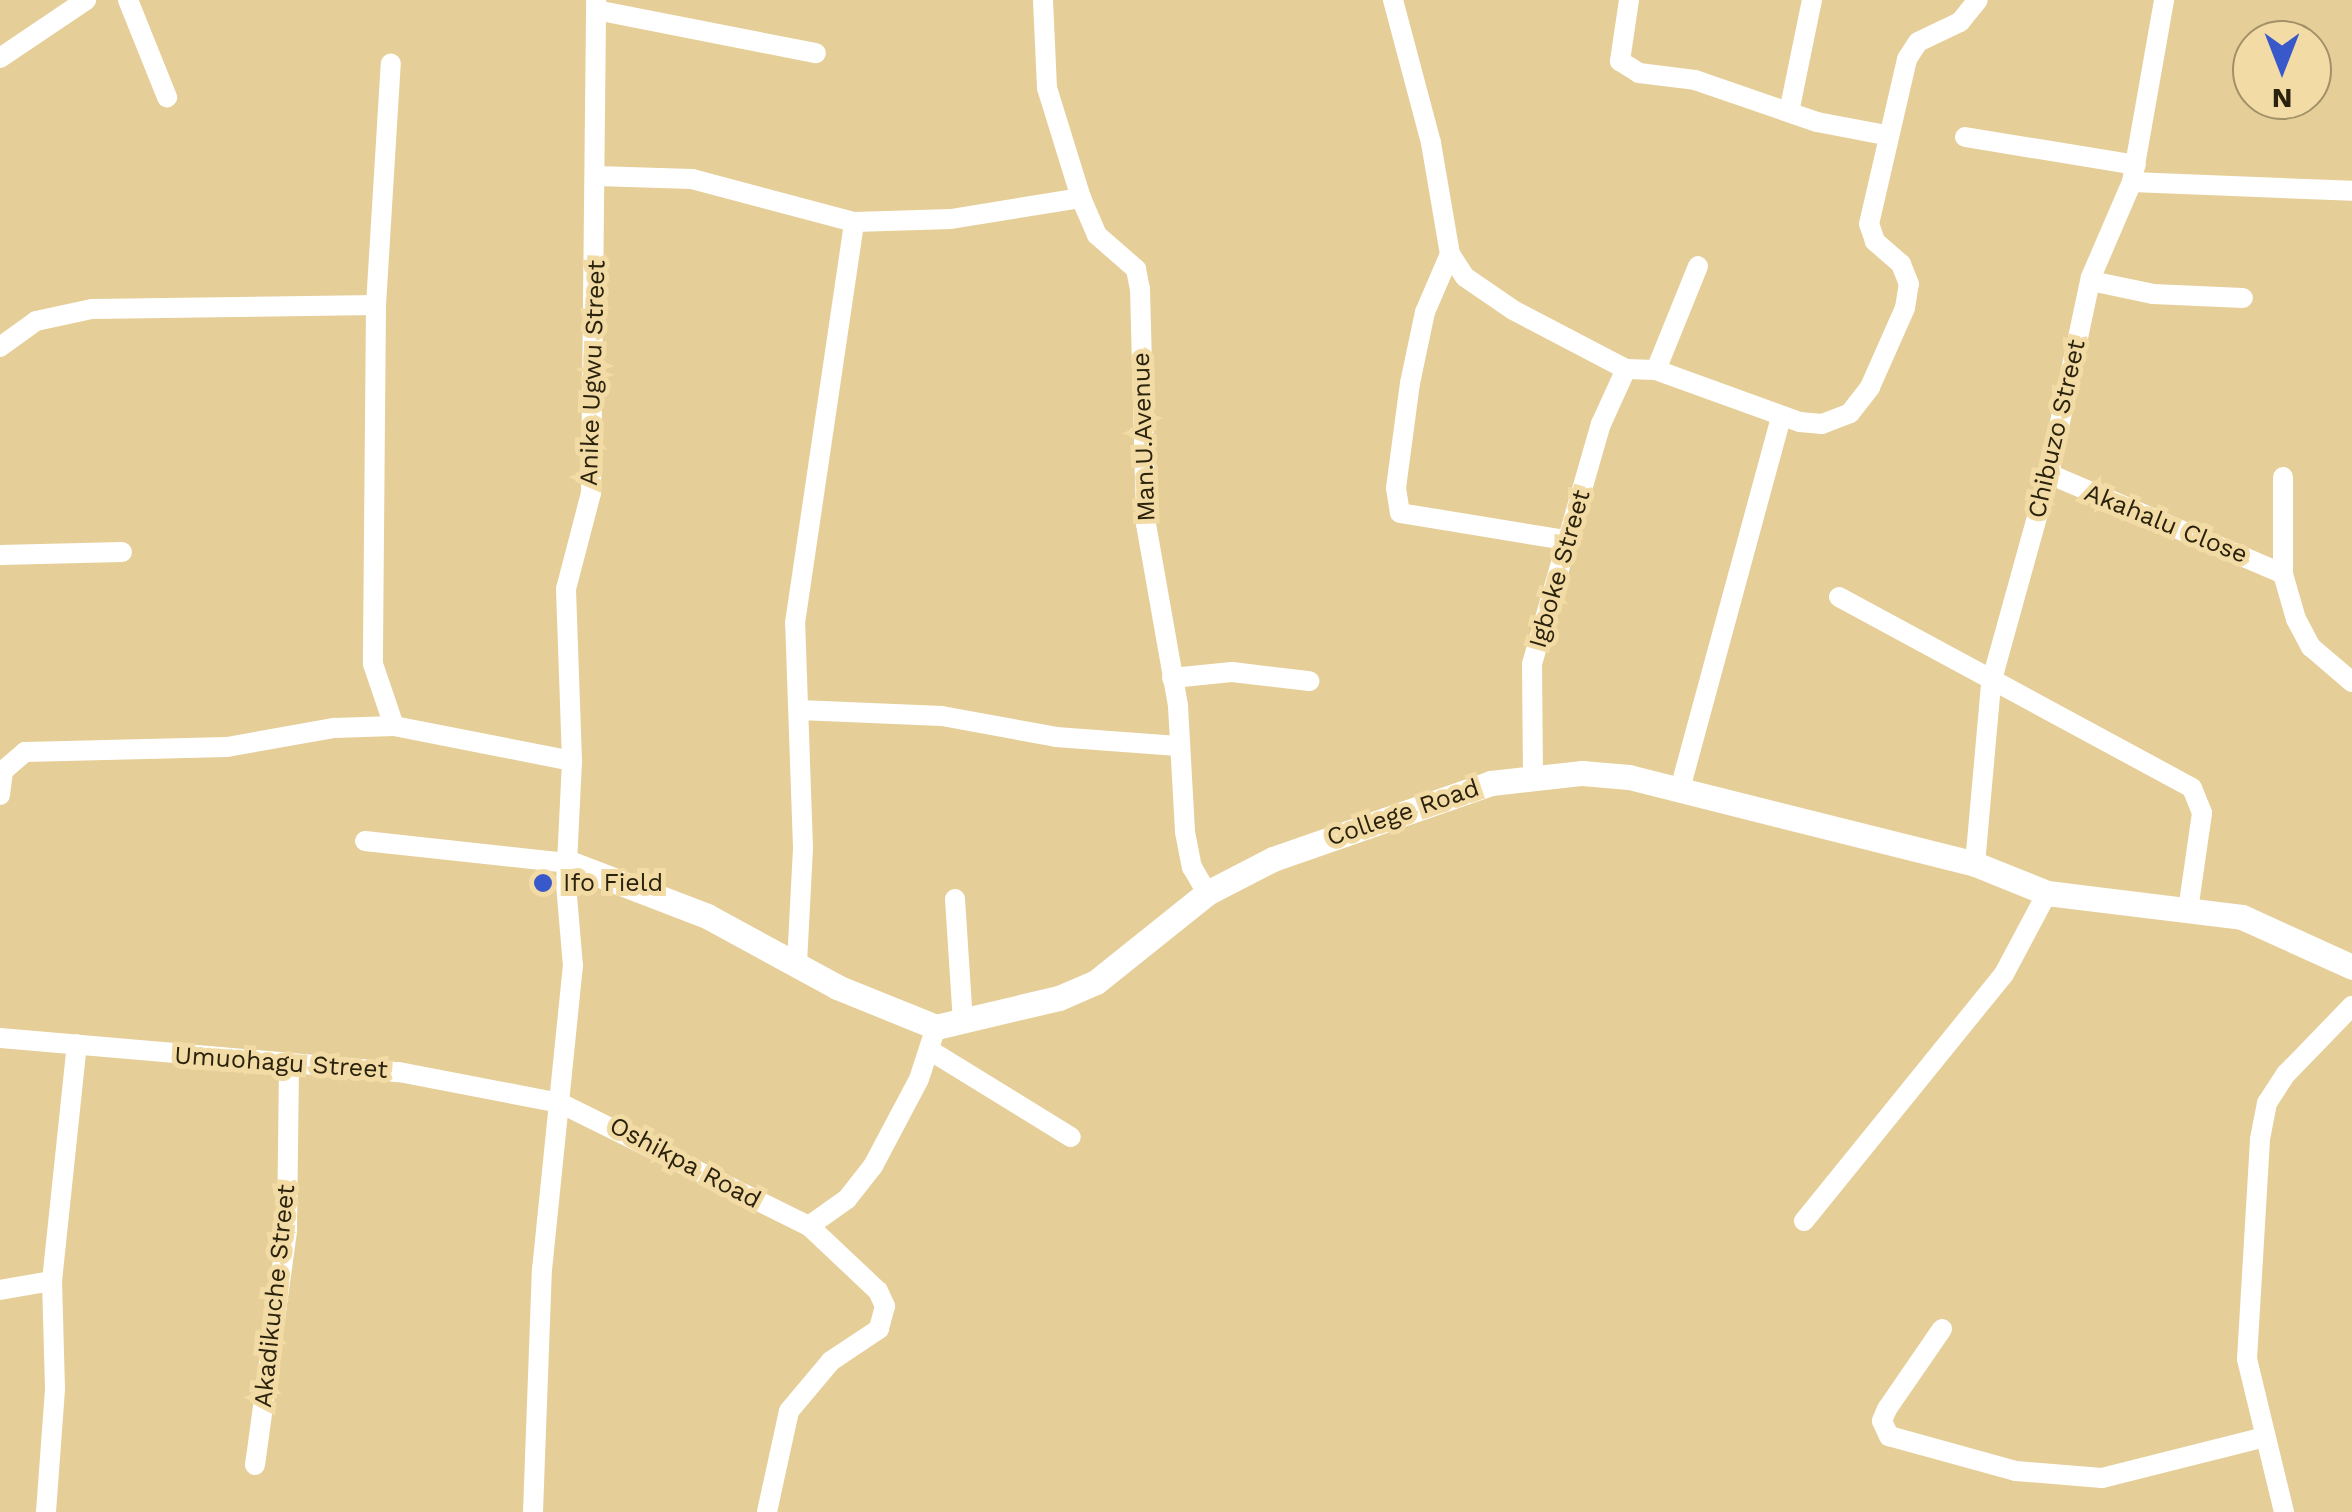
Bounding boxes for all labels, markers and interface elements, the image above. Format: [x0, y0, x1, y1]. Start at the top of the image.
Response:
north arrow [2232, 20, 2332, 120]
text: N [2272, 82, 2292, 115]
street label: Anike Ugwu Street [574, 260, 612, 486]
street label: Chibuzo Street [2022, 337, 2092, 521]
street label: Man.U.Avenue [1126, 352, 1162, 522]
street label: Akahalu Close [2080, 478, 2252, 570]
street label: Igboke Street [1523, 487, 1597, 651]
street label: College Road [1323, 773, 1483, 853]
place label: Ifo Field [563, 868, 663, 898]
marker: Ifo Field [532, 872, 554, 894]
street label: Umuohagu Street [173, 1041, 389, 1085]
street label: Oshikpa Road [604, 1110, 766, 1216]
street label: Akadikuche Street [248, 1183, 302, 1409]

